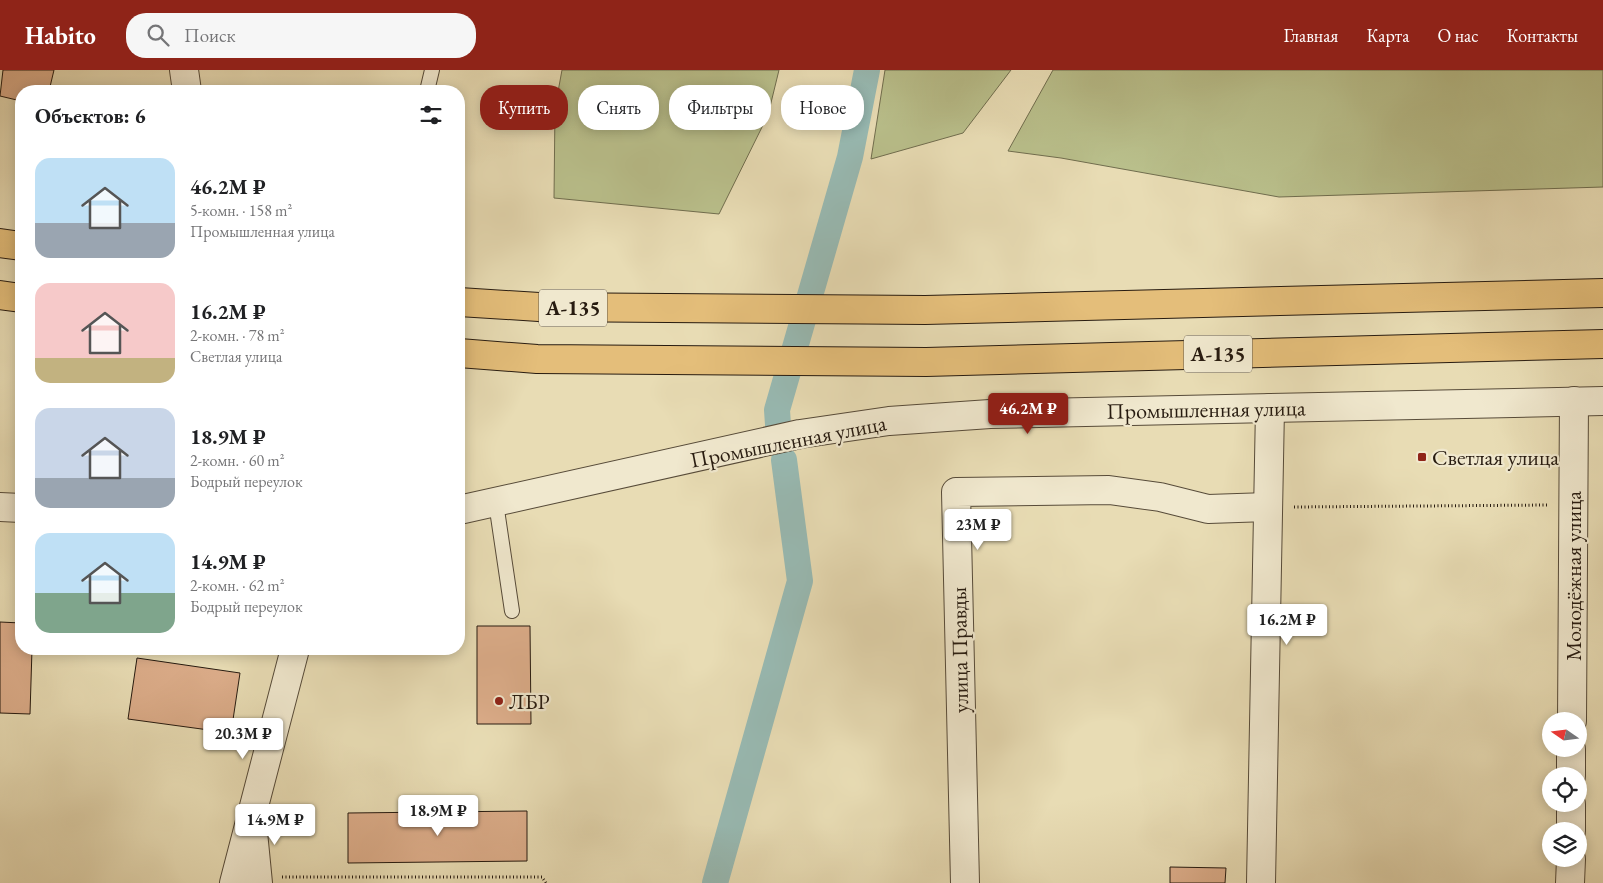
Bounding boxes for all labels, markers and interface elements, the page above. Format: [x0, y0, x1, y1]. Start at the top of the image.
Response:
search box [126, 13, 476, 58]
text: Habito [25, 20, 96, 51]
icon: search [144, 21, 172, 49]
text: Поиск [184, 23, 236, 48]
text: Главная [1284, 24, 1338, 47]
text: Карта [1366, 24, 1409, 47]
text: О нас [1437, 24, 1479, 47]
text: Контакты [1507, 24, 1578, 47]
chip: Купить [480, 85, 568, 130]
chip: Снять [578, 85, 659, 130]
chip: Фильтры [669, 85, 771, 130]
chip: Новое [781, 85, 864, 130]
icon: filters [417, 101, 445, 129]
text: Объектов: 6 [35, 102, 146, 129]
text: 46.2M ₽ [190, 173, 266, 200]
icon: home [75, 178, 135, 238]
text: 5-комн. · 158 m² [190, 200, 292, 221]
text: Промышленная улица [190, 221, 335, 242]
road number: А-135 [539, 290, 607, 326]
text: 16.2M ₽ [190, 298, 266, 325]
icon: home [75, 303, 135, 363]
text: 2-комн. · 78 m² [190, 325, 285, 346]
road number: А-135 [1184, 336, 1252, 372]
text: Светлая улица [190, 346, 282, 367]
pin: 46.2M ₽ [982, 392, 1074, 435]
street label: Промышленная улица [1106, 393, 1306, 426]
text: 46.2M ₽ [999, 398, 1057, 419]
street label: Промышленная улица [688, 408, 889, 475]
text: 18.9M ₽ [190, 423, 266, 450]
icon: home [75, 428, 135, 488]
place label: Светлая улица [1432, 443, 1559, 472]
text: 2-комн. · 60 m² [190, 450, 285, 471]
marker: Светлая улица [1416, 451, 1428, 463]
text: Бодрый переулок [190, 471, 303, 492]
street label: Молодёжная улица [1559, 491, 1588, 661]
pin: 23M ₽ [943, 508, 1013, 551]
text: 23M ₽ [955, 514, 1001, 535]
text: 14.9M ₽ [190, 548, 266, 575]
icon: home [75, 553, 135, 613]
text: 2-комн. · 62 m² [190, 575, 285, 596]
street label: улица Правды [944, 587, 975, 713]
text: Бодрый переулок [190, 596, 303, 617]
pin: 16.2M ₽ [1241, 604, 1333, 646]
text: 16.2M ₽ [1258, 609, 1316, 630]
place label: ЛБР [509, 687, 550, 716]
marker: ЛБР [493, 695, 505, 707]
north arrow [1542, 712, 1588, 758]
map controls [1542, 712, 1587, 867]
pin: 20.3M ₽ [197, 718, 289, 760]
text: 20.3M ₽ [214, 723, 272, 744]
button: locate [1542, 767, 1587, 812]
pin: 18.9M ₽ [392, 794, 484, 837]
text: 18.9M ₽ [409, 800, 467, 821]
pin: 14.9M ₽ [229, 804, 321, 846]
text: 14.9M ₽ [246, 809, 304, 830]
button: layers [1542, 822, 1587, 867]

